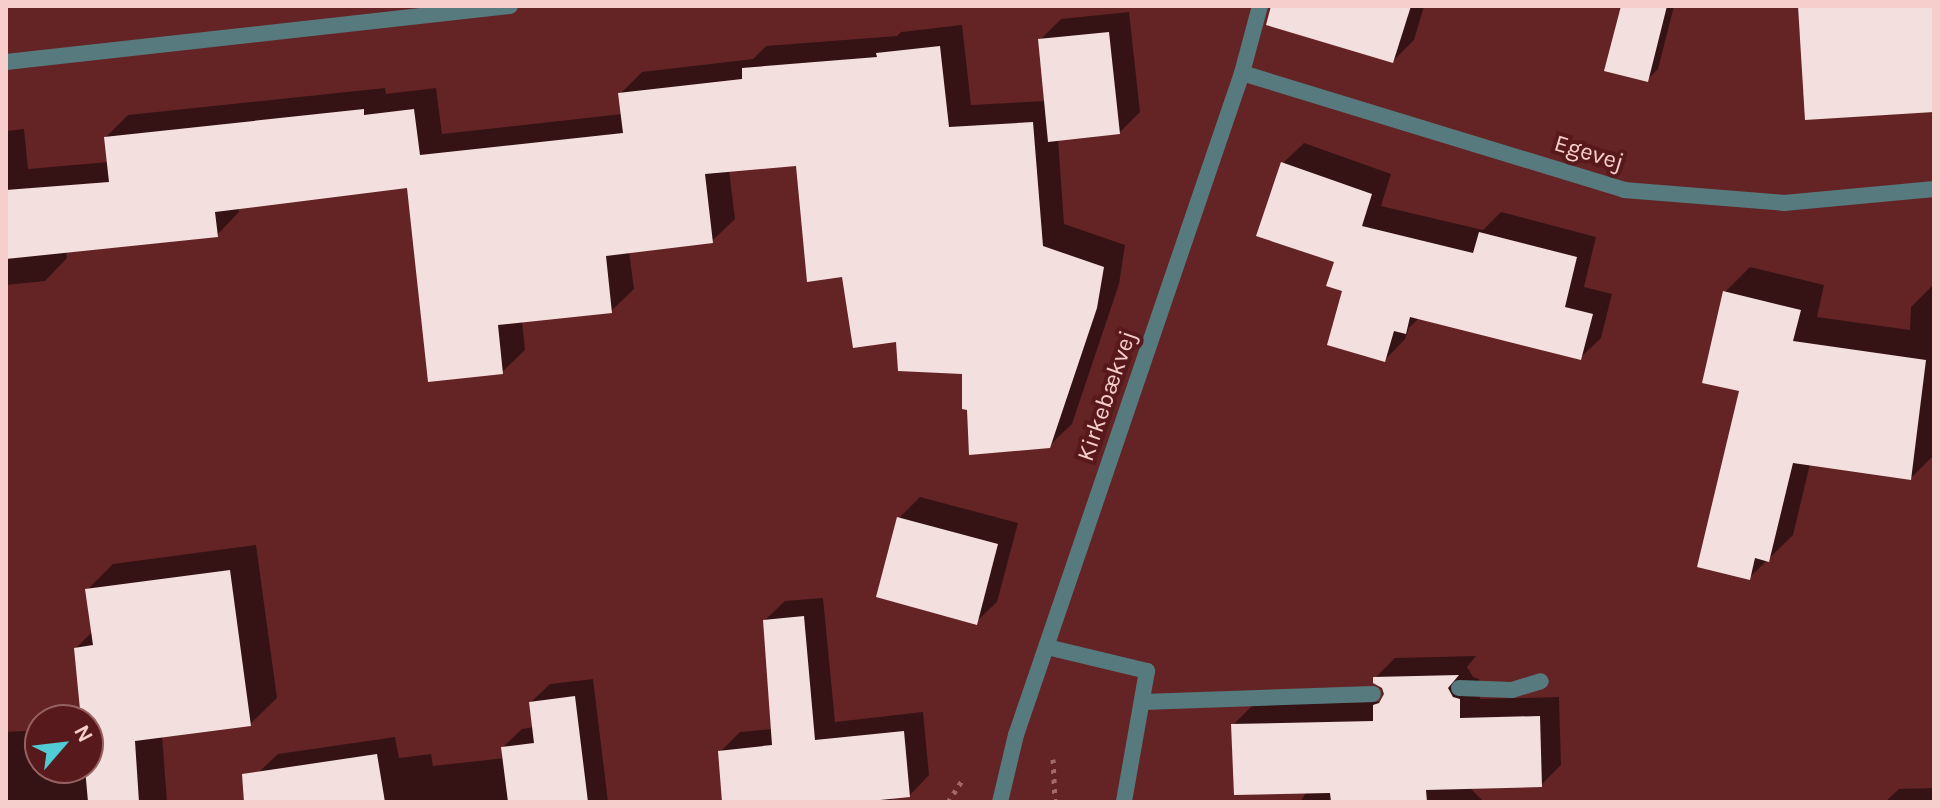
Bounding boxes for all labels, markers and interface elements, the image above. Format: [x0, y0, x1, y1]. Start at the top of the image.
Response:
street label: Egevej [1551, 129, 1627, 177]
street label: Kirkebækvej [1071, 327, 1143, 465]
north arrow [24, 704, 104, 784]
text: N [68, 721, 99, 747]

